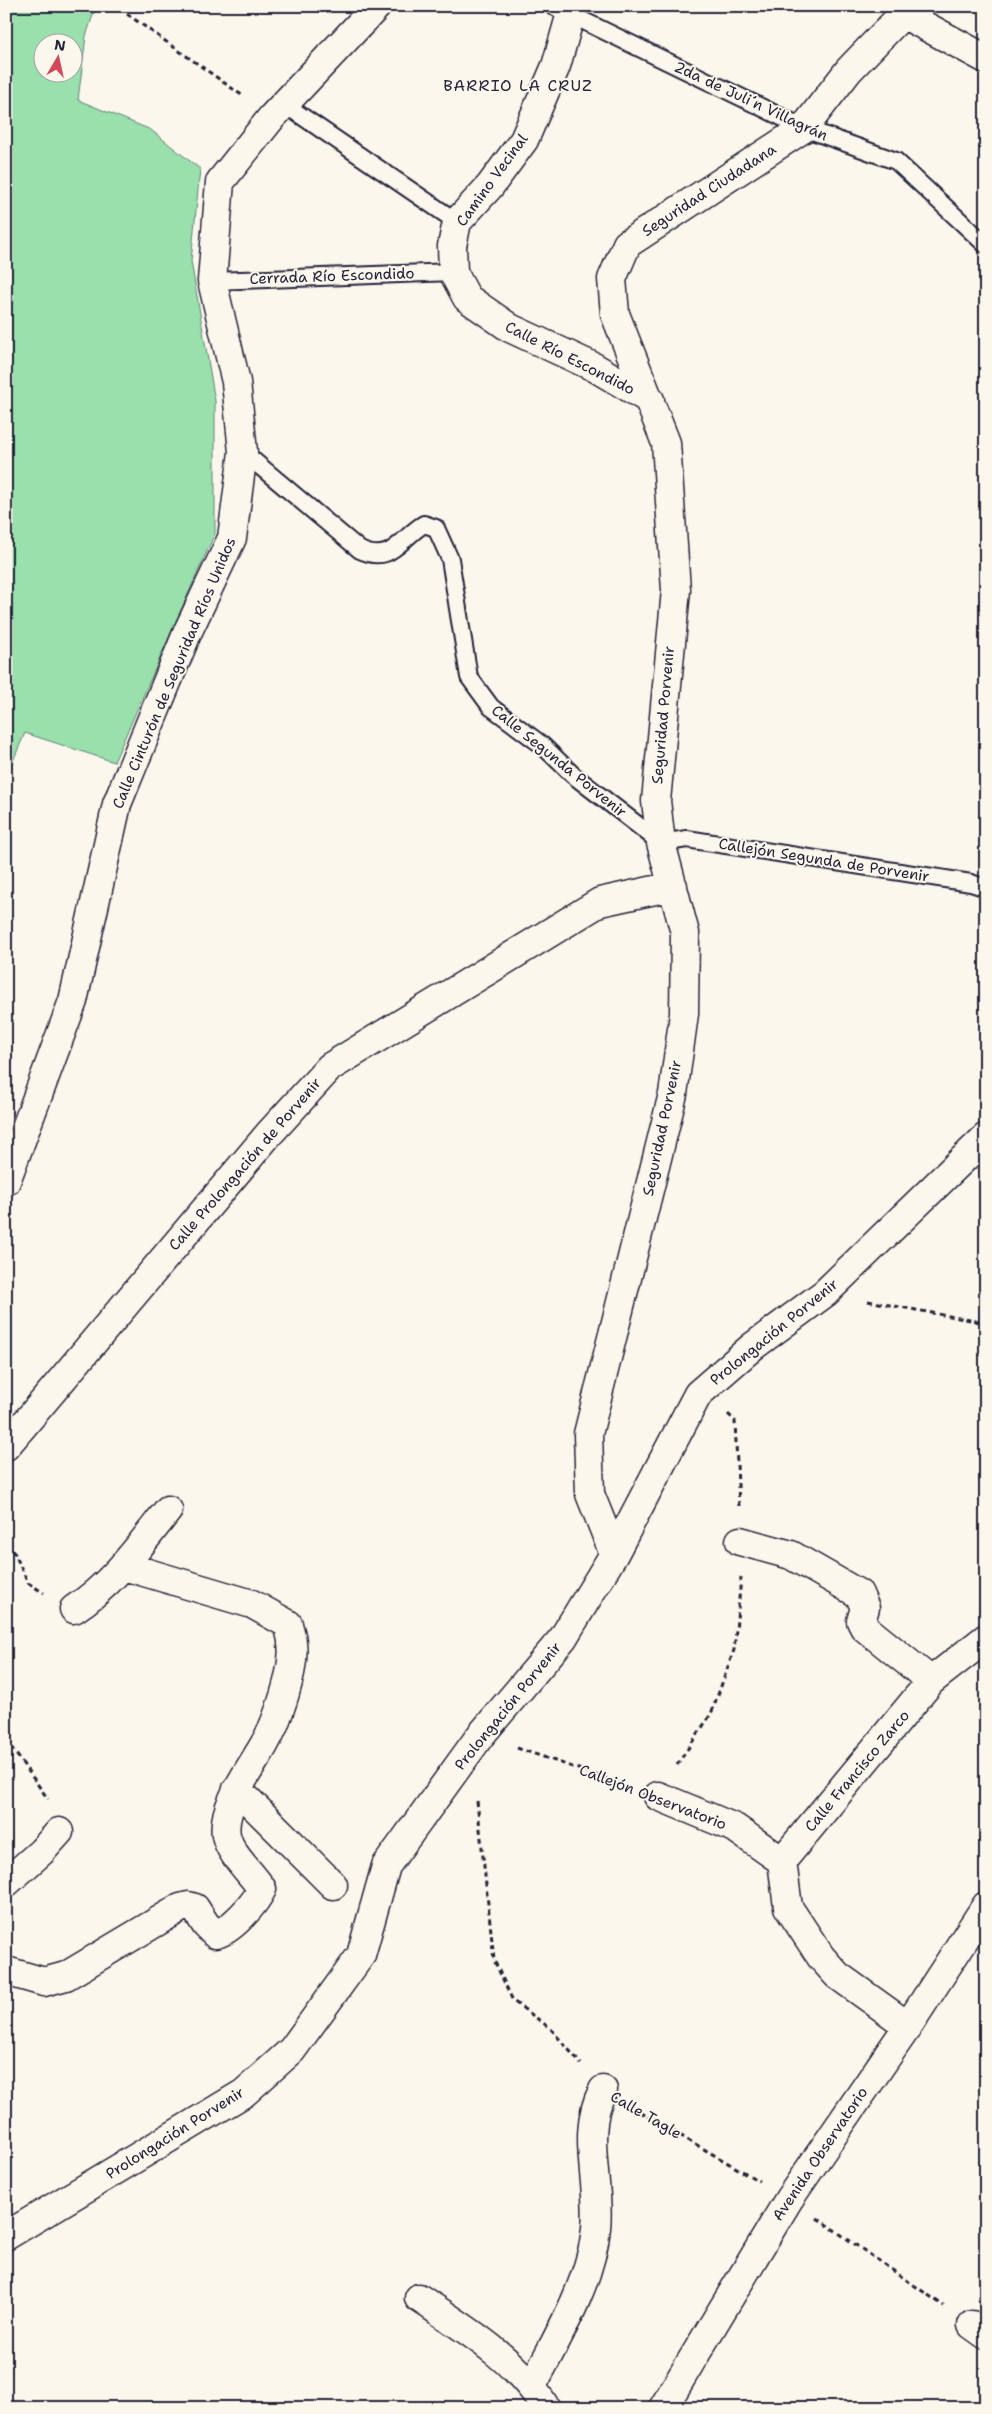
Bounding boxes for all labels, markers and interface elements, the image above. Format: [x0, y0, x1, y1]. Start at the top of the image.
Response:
north arrow [32, 32, 82, 82]
text: N [53, 35, 67, 55]
street label: 2da de Juli´n Villagrán [671, 57, 831, 145]
district label: BARRIO LA CRUZ [443, 75, 593, 96]
street label: Camino Vecinal [452, 129, 533, 230]
street label: Seguridad Ciudadana [638, 139, 780, 241]
street label: Cerrada Río Escondido [249, 263, 415, 289]
street label: Calle Río Escondido [502, 317, 638, 399]
street label: Calle Cinturón de Seguridad Ríos Unidos [108, 534, 240, 812]
street label: Seguridad Porvenir [647, 645, 679, 785]
street label: Calle Segunda Porvenir [487, 700, 631, 822]
street label: Callejón Segunda de Porvenir [717, 833, 931, 887]
street label: Seguridad Porvenir [638, 1058, 686, 1198]
street label: Calle Prolongación de Porvenir [164, 1073, 326, 1255]
street label: Prolongación Porvenir [706, 1274, 842, 1390]
street label: Prolongación Porvenir [450, 1638, 566, 1774]
street label: Calle Francisco Zarco [800, 1706, 914, 1836]
street label: Callejón Observatorio [577, 1760, 729, 1834]
street label: Prolongación Porvenir [102, 2082, 248, 2184]
street label: Avenida Observatorio [768, 2083, 872, 2225]
street label: Calle Tagle [607, 2086, 685, 2144]

